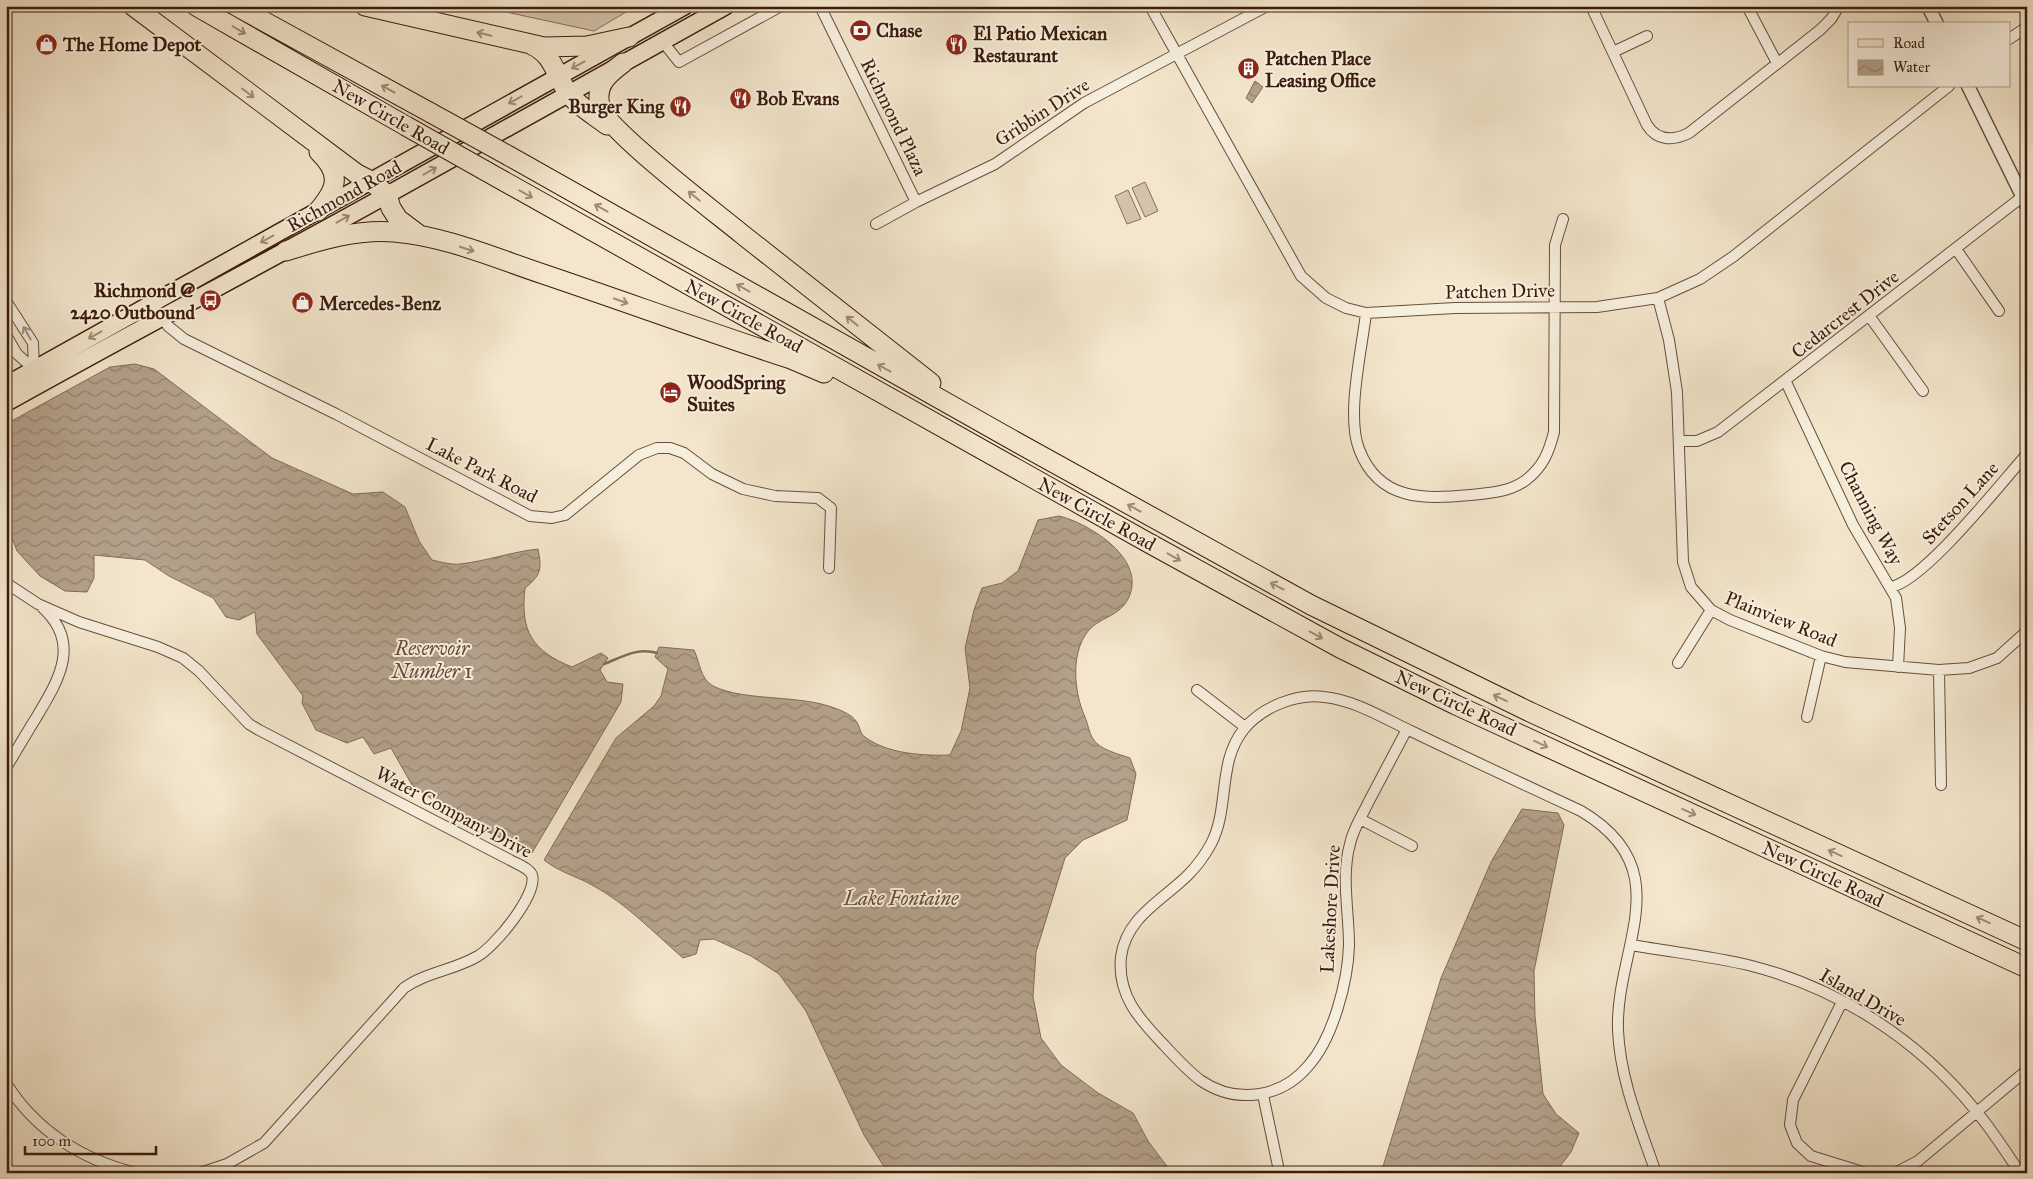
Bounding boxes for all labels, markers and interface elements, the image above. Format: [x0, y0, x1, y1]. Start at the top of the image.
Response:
bank icon: Chase [848, 18, 872, 42]
place label: Chase [876, 19, 922, 42]
place label: El Patio Mexican Restaurant [973, 22, 1108, 67]
legend [1848, 22, 2010, 88]
one-way arrow [231, 26, 245, 36]
one-way arrow [476, 29, 492, 38]
shop icon: The Home Depot [35, 32, 59, 56]
restaurant icon: El Patio Mexican Restaurant [945, 32, 969, 56]
place label: The Home Depot [62, 33, 201, 57]
text: Road [1893, 34, 1925, 52]
place label: Patchen Place Leasing Office [1265, 47, 1376, 93]
street label: Richmond Plaza [856, 55, 933, 180]
building icon: Patchen Place Leasing Office [1237, 57, 1261, 81]
text: Water [1893, 58, 1930, 76]
one-way arrow [571, 61, 585, 71]
street label: Gribbin Drive [990, 73, 1094, 151]
street label: New Circle Road [328, 74, 454, 160]
one-way arrow [382, 84, 396, 94]
restaurant icon: Bob Evans [728, 86, 752, 110]
one-way arrow [241, 87, 254, 98]
place label: Bob Evans [756, 87, 839, 110]
restaurant icon: Burger King [668, 94, 692, 118]
place label: Burger King [568, 95, 665, 119]
one-way arrow [508, 96, 523, 106]
street label: Richmond Road [283, 155, 406, 237]
one-way arrow [422, 166, 437, 176]
one-way arrow [518, 190, 533, 199]
one-way arrow [688, 190, 701, 201]
one-way arrow [594, 203, 609, 212]
one-way arrow [336, 214, 351, 224]
one-way arrow [260, 234, 275, 244]
one-way arrow [459, 245, 475, 254]
street label: Cedarcrest Drive [1787, 265, 1903, 363]
street label: New Circle Road [681, 274, 807, 358]
place label: Richmond @ 2420 Outbound [70, 279, 195, 325]
street label: Patchen Drive [1445, 279, 1555, 303]
one-way arrow [736, 282, 750, 292]
bus stop icon: Richmond @ 2420 Outbound [199, 289, 223, 313]
shop icon: Mercedes-Benz [291, 291, 315, 315]
place label: Mercedes-Benz [319, 292, 441, 315]
one-way arrow [613, 297, 628, 306]
one-way arrow [845, 316, 859, 326]
one-way arrow [22, 326, 32, 340]
one-way arrow [88, 331, 102, 341]
one-way arrow [877, 362, 892, 372]
place label: WoodSpring Suites [687, 371, 786, 416]
hotel icon: WoodSpring Suites [659, 381, 683, 405]
street label: Lake Park Road [423, 432, 542, 508]
street label: Channing Way [1833, 457, 1909, 570]
street label: Stetson Lane [1917, 457, 2003, 549]
street label: New Circle Road [1034, 472, 1160, 556]
one-way arrow [1127, 503, 1142, 513]
one-way arrow [1166, 552, 1181, 562]
one-way arrow [1270, 581, 1284, 591]
street label: Plainview Road [1722, 586, 1841, 652]
one-way arrow [1309, 630, 1324, 640]
water label: Reservoir Number 1 [391, 636, 472, 683]
street label: New Circle Road [1392, 665, 1521, 741]
one-way arrow [1493, 693, 1508, 702]
one-way arrow [1533, 740, 1548, 749]
street label: Water Company Drive [372, 761, 536, 863]
one-way arrow [1681, 807, 1696, 817]
street label: New Circle Road [1759, 836, 1888, 912]
street label: Lakeshore Drive [1315, 844, 1345, 974]
one-way arrow [1828, 847, 1843, 857]
water label: Lake Fontaine [843, 886, 959, 910]
one-way arrow [1976, 915, 1991, 925]
street label: Island Drive [1816, 963, 1910, 1031]
scale bar [25, 1124, 156, 1156]
text: 100 m [32, 1132, 72, 1150]

